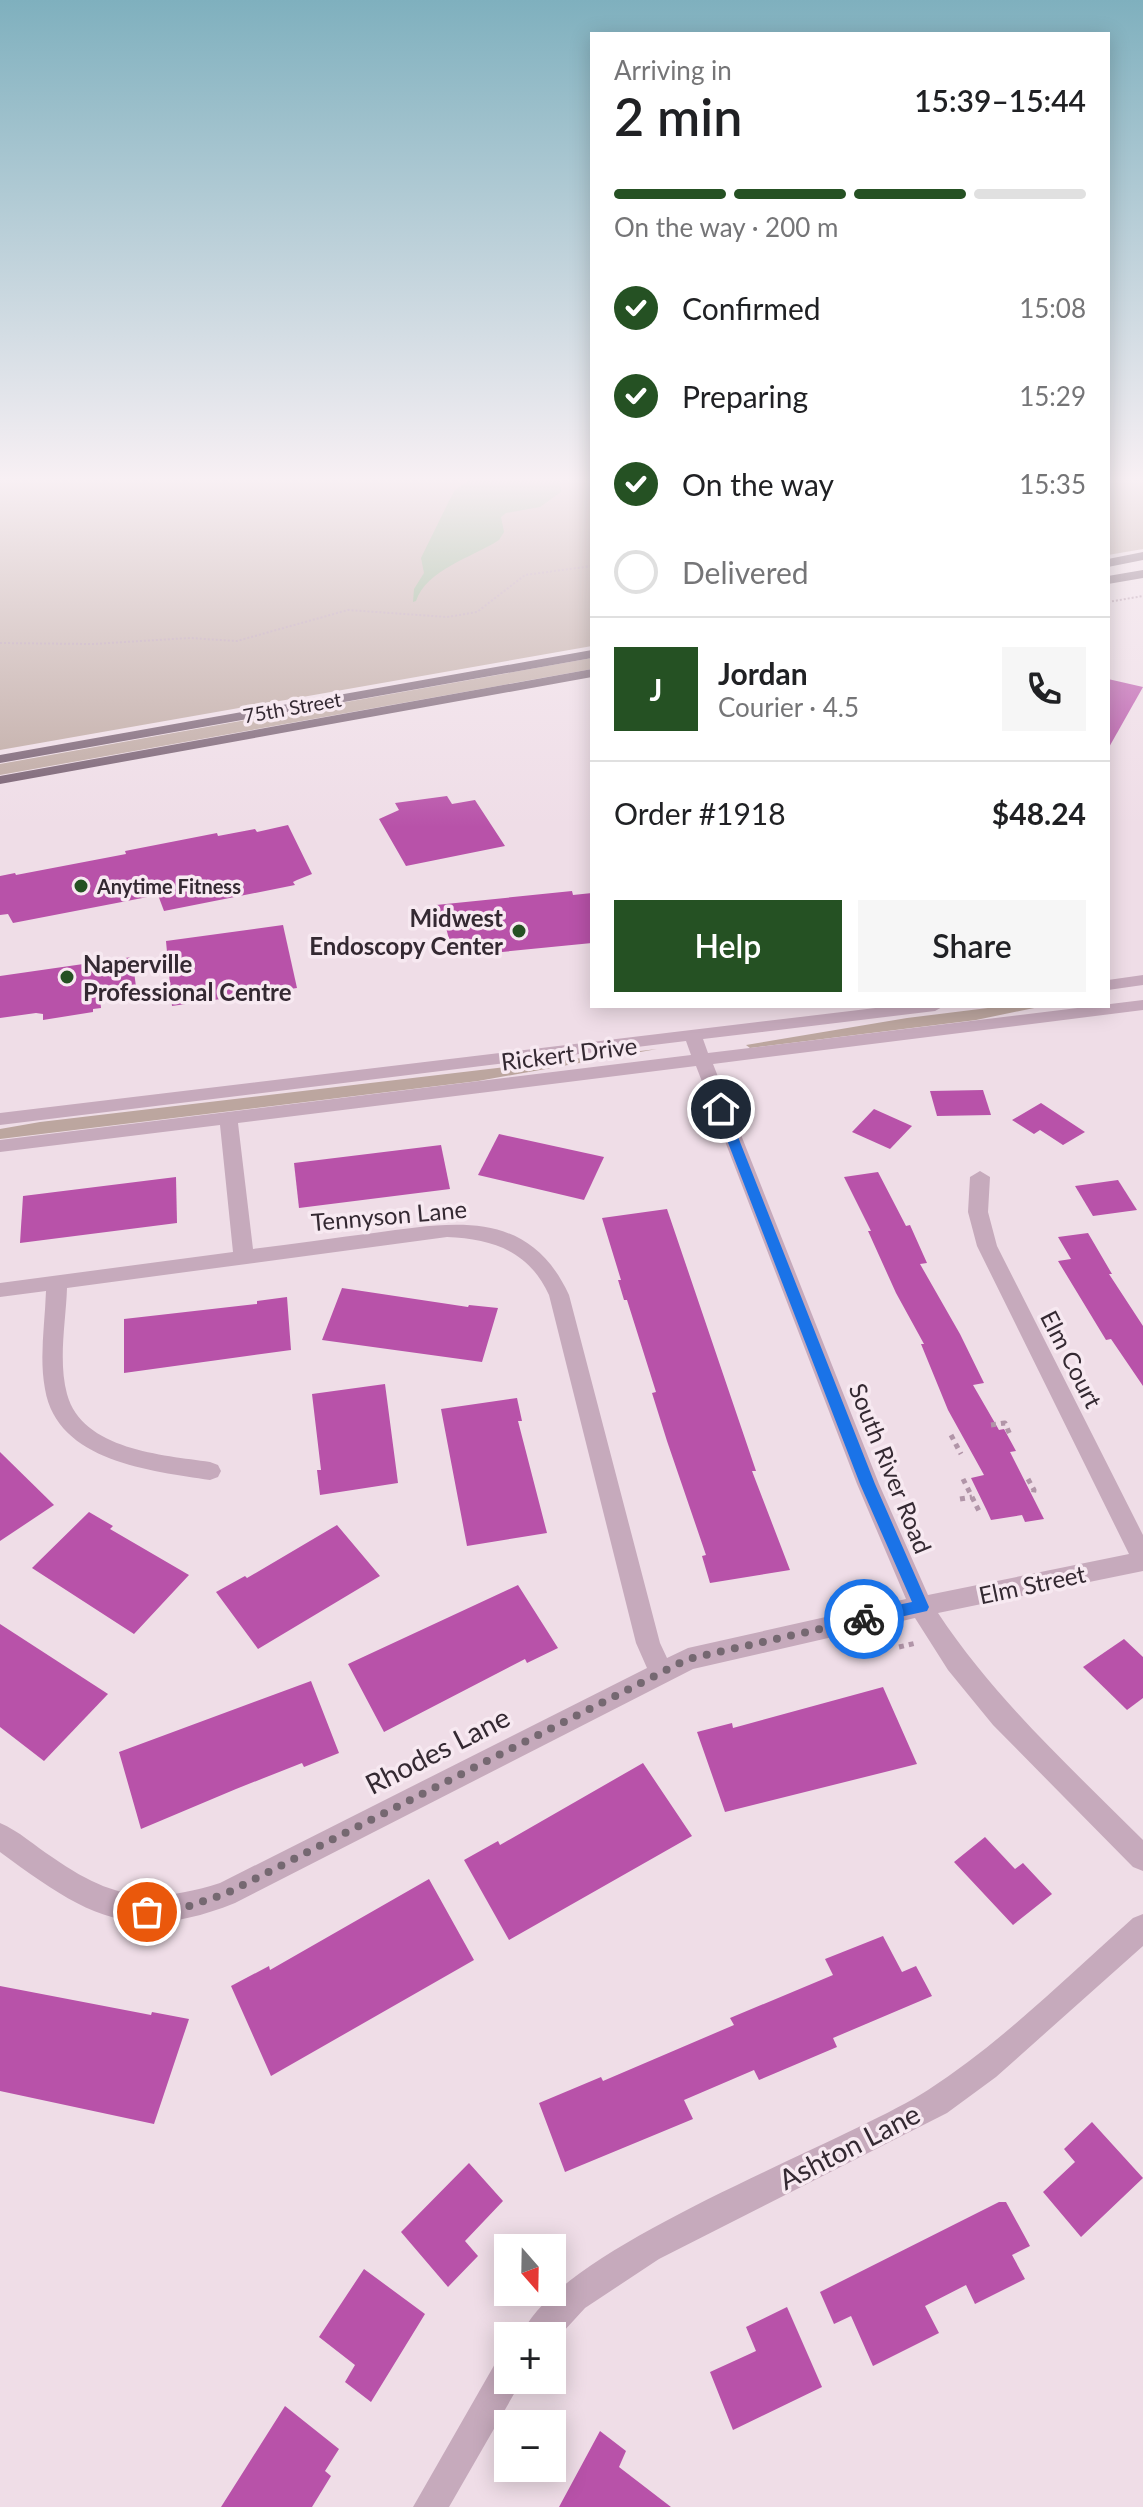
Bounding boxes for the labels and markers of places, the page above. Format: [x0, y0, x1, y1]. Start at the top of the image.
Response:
place label: Anytime Fitness [96, 874, 241, 898]
marker: Anytime Fitness [72, 877, 90, 895]
place label: Midwest Endoscopy Center [309, 903, 503, 960]
marker: Midwest Endoscopy Center [510, 922, 528, 940]
place label: Naperville Professional Centre [83, 949, 292, 1006]
marker: Naperville Professional Centre [58, 968, 76, 986]
pin [687, 1075, 755, 1143]
pin [113, 1878, 181, 1946]

